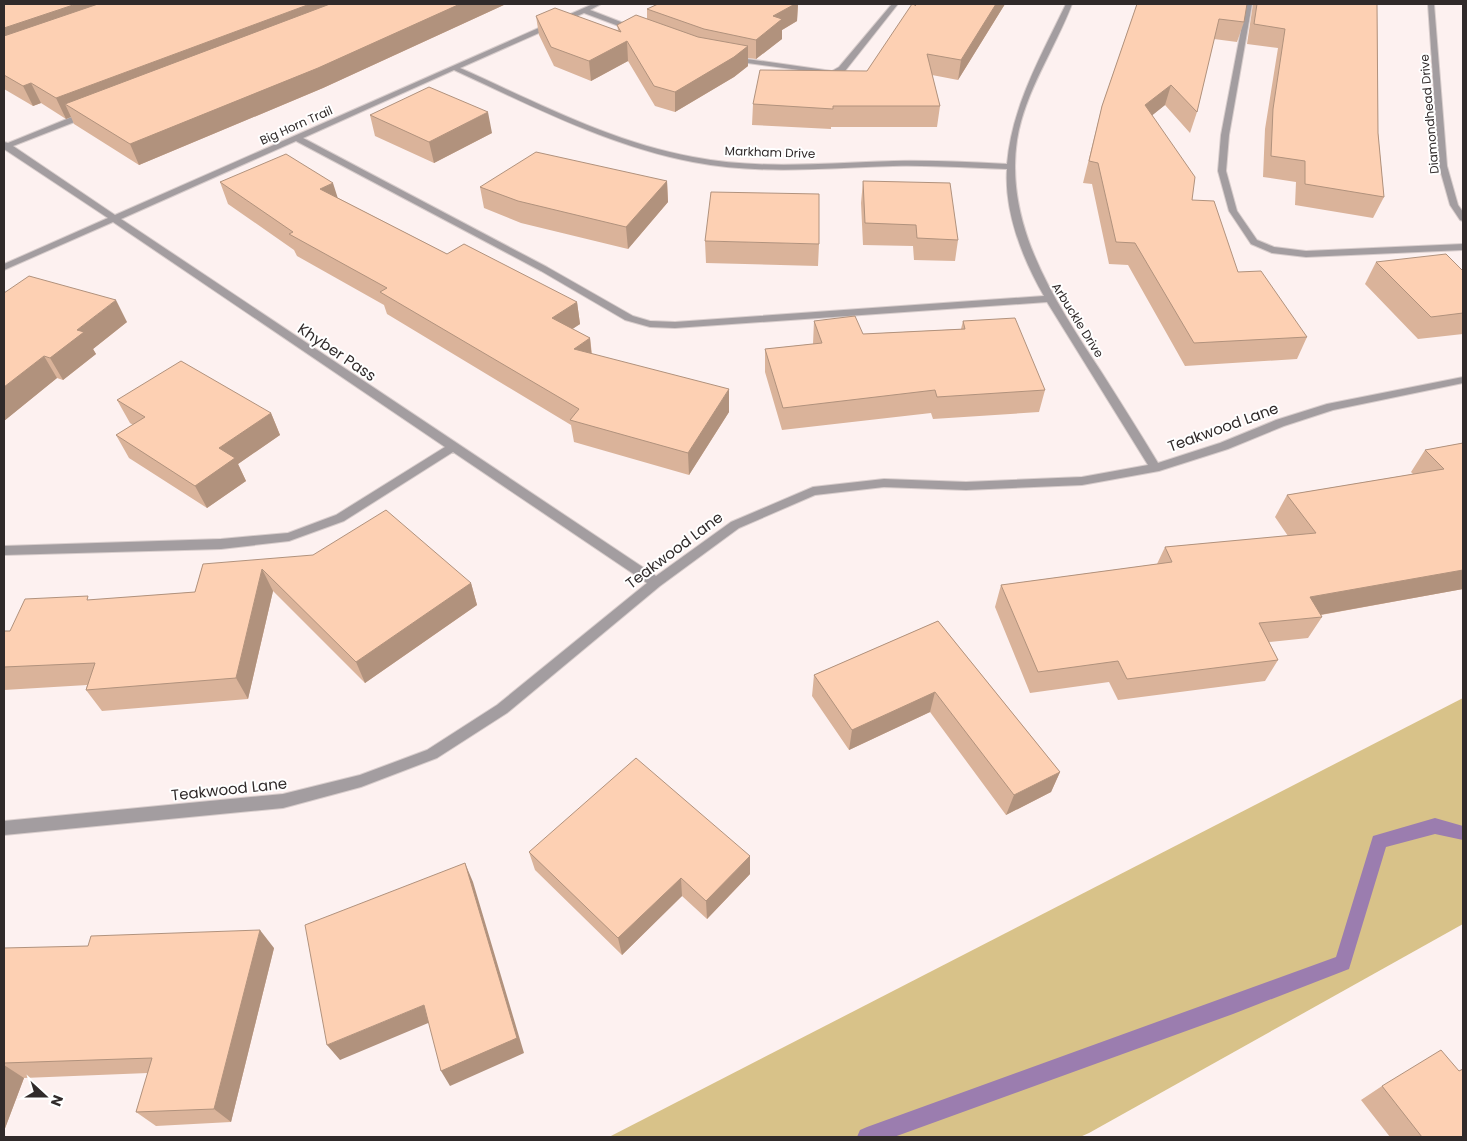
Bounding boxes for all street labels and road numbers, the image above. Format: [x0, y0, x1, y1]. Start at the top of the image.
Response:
street label: Diamondhead Drive [1415, 53, 1443, 175]
street label: Big Horn Trail [257, 101, 335, 149]
street label: Markham Drive [724, 142, 816, 162]
street label: Arbuckle Drive [1048, 279, 1108, 361]
street label: Khyber Pass [294, 318, 381, 386]
street label: Teakwood Lane [1165, 397, 1281, 457]
street label: Teakwood Lane [621, 507, 727, 593]
street label: Teakwood Lane [170, 772, 288, 806]

